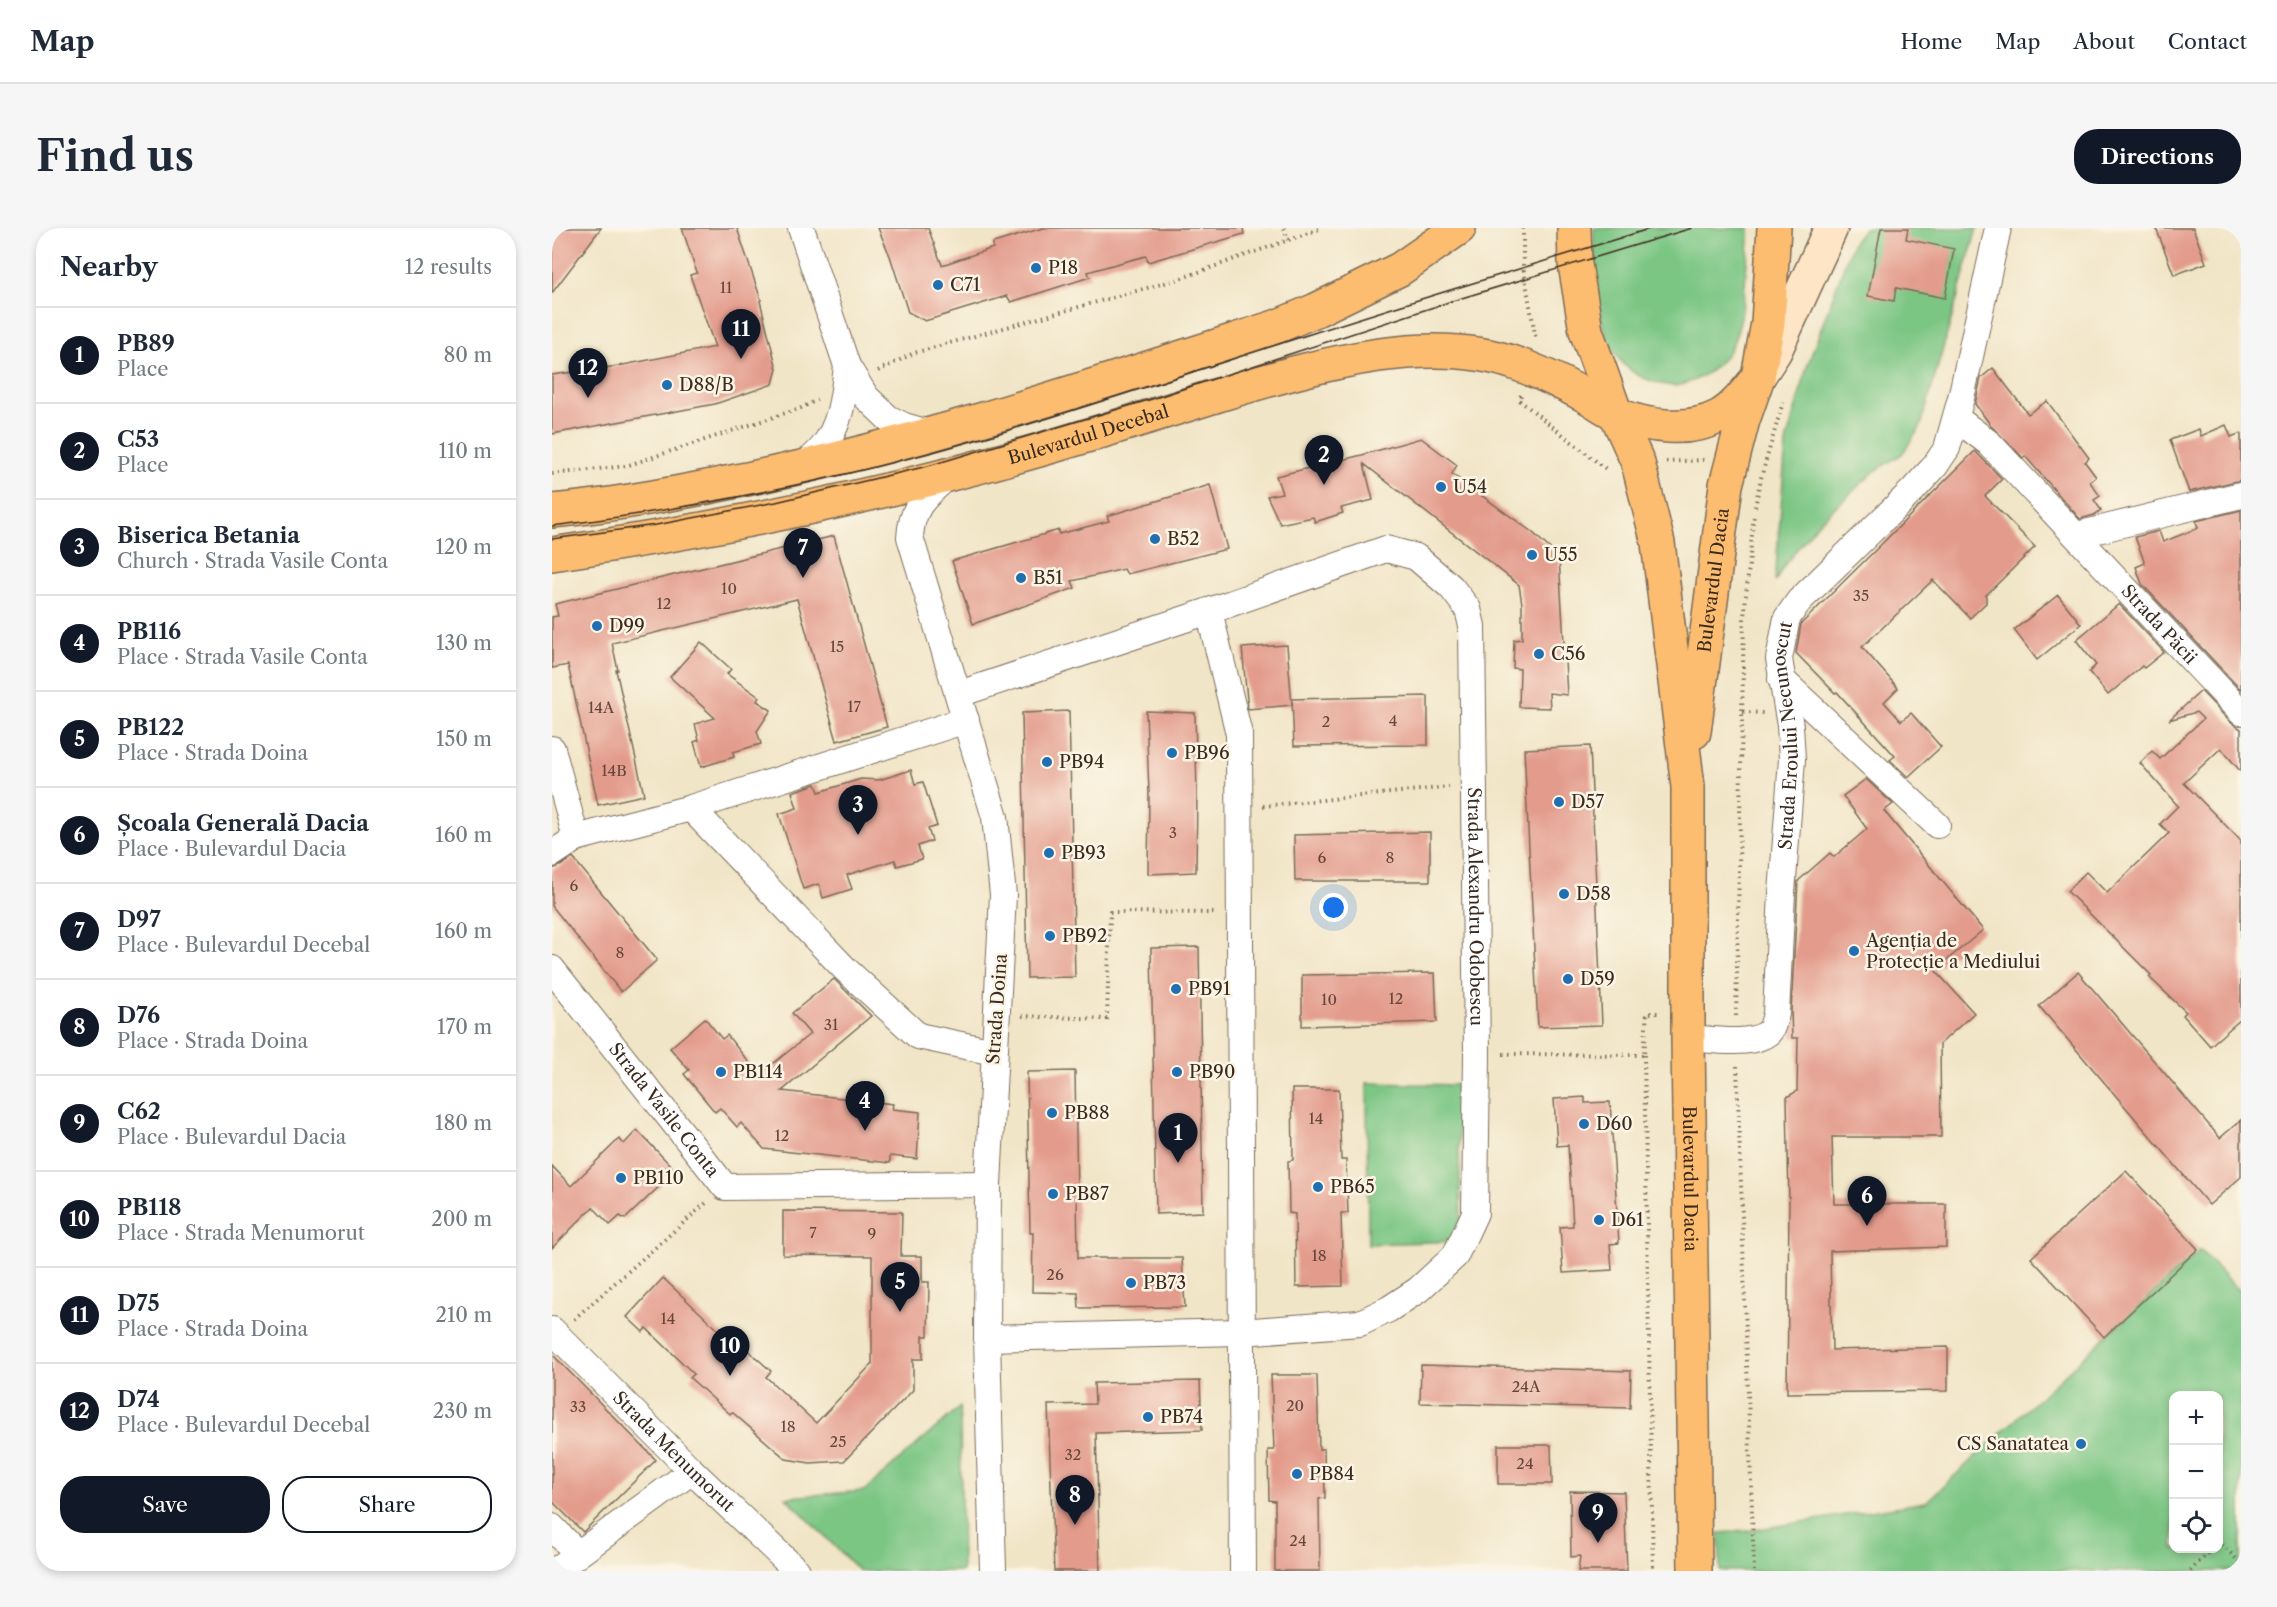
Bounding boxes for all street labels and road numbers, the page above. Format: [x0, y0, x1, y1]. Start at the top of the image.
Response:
street label: Bulevardul Decebal [1005, 400, 1172, 469]
street label: Bulevardul Dacia [1693, 506, 1734, 654]
street label: Strada Păcii [2116, 580, 2202, 669]
street label: Strada Eroului Necunoscut [1768, 619, 1803, 851]
street label: Strada Alexandru Odobescu [1463, 787, 1488, 1026]
street label: Strada Doina [982, 952, 1012, 1065]
street label: Strada Vasile Conta [604, 1039, 724, 1182]
street label: Bulevardul Dacia [1678, 1106, 1702, 1252]
street label: Strada Menumorut [608, 1387, 739, 1517]

